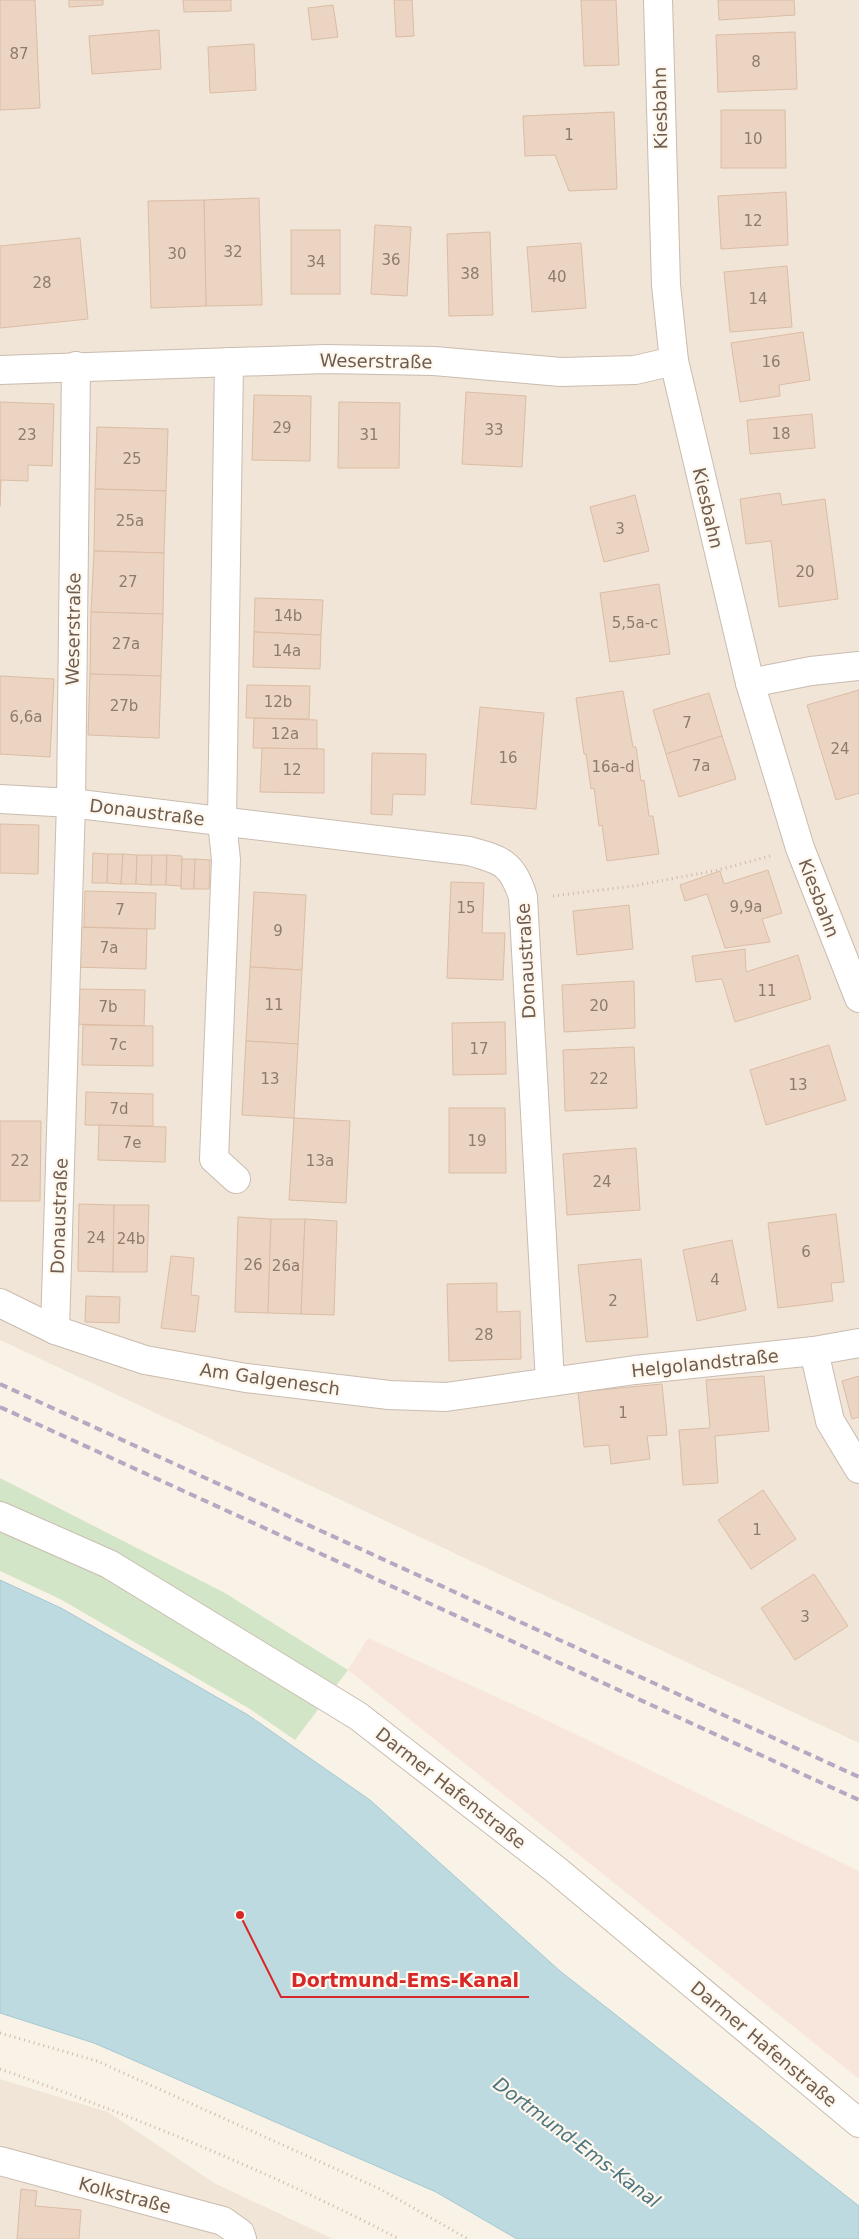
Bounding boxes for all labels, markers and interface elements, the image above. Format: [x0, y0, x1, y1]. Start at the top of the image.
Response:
house number: 87 [9, 45, 29, 63]
house number: 8 [751, 53, 761, 71]
street label: Kiesbahn [649, 67, 671, 149]
house number: 1 [564, 126, 574, 144]
house number: 10 [743, 130, 763, 148]
house number: 12 [743, 212, 763, 230]
house number: 32 [223, 243, 243, 261]
house number: 30 [167, 245, 187, 263]
house number: 36 [381, 251, 401, 269]
house number: 34 [306, 253, 326, 271]
house number: 38 [460, 265, 480, 283]
house number: 40 [547, 268, 567, 286]
house number: 28 [32, 274, 52, 292]
house number: 14 [748, 290, 768, 308]
street label: Weserstraße [319, 350, 433, 372]
house number: 16 [761, 353, 781, 371]
house number: 29 [272, 419, 292, 437]
house number: 33 [484, 421, 504, 439]
house number: 18 [771, 425, 791, 443]
house number: 23 [17, 426, 37, 444]
house number: 31 [359, 426, 379, 444]
house number: 25 [122, 450, 142, 468]
street label: Kiesbahn [688, 465, 728, 551]
house number: 25a [116, 512, 144, 530]
house number: 3 [615, 520, 625, 538]
house number: 20 [795, 563, 815, 581]
street label: Weserstraße [62, 572, 84, 686]
house number: 27 [118, 573, 138, 591]
house number: 14b [274, 607, 302, 625]
house number: 5,5a-c [612, 614, 658, 632]
house number: 27a [112, 635, 140, 653]
house number: 14a [273, 642, 301, 660]
house number: 12b [264, 693, 292, 711]
house number: 27b [110, 697, 138, 715]
house number: 6,6a [9, 708, 43, 726]
house number: 7 [682, 714, 692, 732]
house number: 12a [271, 725, 299, 743]
house number: 24 [830, 740, 850, 758]
house number: 16 [498, 749, 518, 767]
house number: 7a [692, 757, 710, 775]
house number: 16a-d [591, 758, 635, 776]
house number: 12 [282, 761, 302, 779]
street label: Donaustraße [88, 795, 206, 829]
street label: Kiesbahn [794, 856, 844, 940]
house number: 9,9a [729, 898, 763, 916]
house number: 15 [456, 899, 476, 917]
house number: 7 [115, 901, 125, 919]
street label: Donaustraße [512, 903, 540, 1019]
house number: 9 [273, 922, 283, 940]
house number: 7a [100, 939, 118, 957]
house number: 11 [757, 982, 777, 1000]
house number: 11 [264, 996, 284, 1014]
house number: 20 [589, 997, 609, 1015]
house number: 7b [98, 998, 118, 1016]
house number: 7c [109, 1036, 127, 1054]
house number: 17 [469, 1040, 489, 1058]
house number: 13 [260, 1070, 280, 1088]
house number: 22 [589, 1070, 609, 1088]
house number: 13 [788, 1076, 808, 1094]
house number: 7d [109, 1100, 129, 1118]
house number: 19 [467, 1132, 487, 1150]
house number: 7e [123, 1134, 141, 1152]
house number: 22 [10, 1152, 30, 1170]
house number: 13a [306, 1152, 334, 1170]
street label: Donaustraße [46, 1158, 72, 1274]
house number: 24 [592, 1173, 612, 1191]
house number: 24 [86, 1229, 106, 1247]
house number: 24b [117, 1230, 145, 1248]
house number: 6 [801, 1243, 811, 1261]
house number: 26 [243, 1256, 263, 1274]
house number: 26a [272, 1257, 300, 1275]
house number: 4 [710, 1271, 720, 1289]
house number: 2 [608, 1292, 618, 1310]
house number: 28 [474, 1326, 494, 1344]
street label: Helgolandstraße [630, 1345, 780, 1381]
street label: Am Galgenesch [199, 1359, 341, 1399]
house number: 1 [618, 1404, 628, 1422]
house number: 1 [752, 1521, 762, 1539]
house number: 3 [800, 1608, 810, 1626]
street label: Darmer Hafenstraße [372, 1723, 530, 1853]
callout: Dortmund-Ems-Kanal [281, 1963, 529, 1997]
text: Dortmund-Ems-Kanal [291, 1969, 519, 1991]
street label: Darmer Hafenstraße [687, 1977, 841, 2111]
water label: Dortmund-Ems-Kanal [489, 2072, 665, 2212]
street label: Kolkstraße [77, 2173, 173, 2217]

